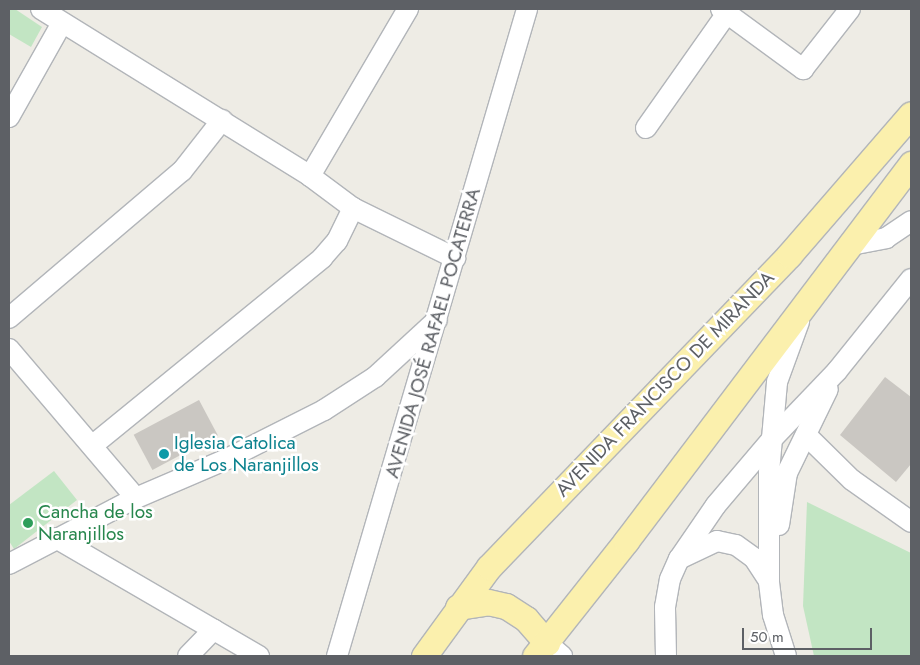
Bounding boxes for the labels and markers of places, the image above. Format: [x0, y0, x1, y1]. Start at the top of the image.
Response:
place label: Iglesia Catolica de Los Naranjillos [174, 432, 319, 476]
marker: Iglesia Catolica de Los Naranjillos [158, 448, 170, 460]
place label: Cancha de los Naranjillos [38, 501, 153, 545]
marker: Cancha de los Naranjillos [22, 517, 34, 529]

